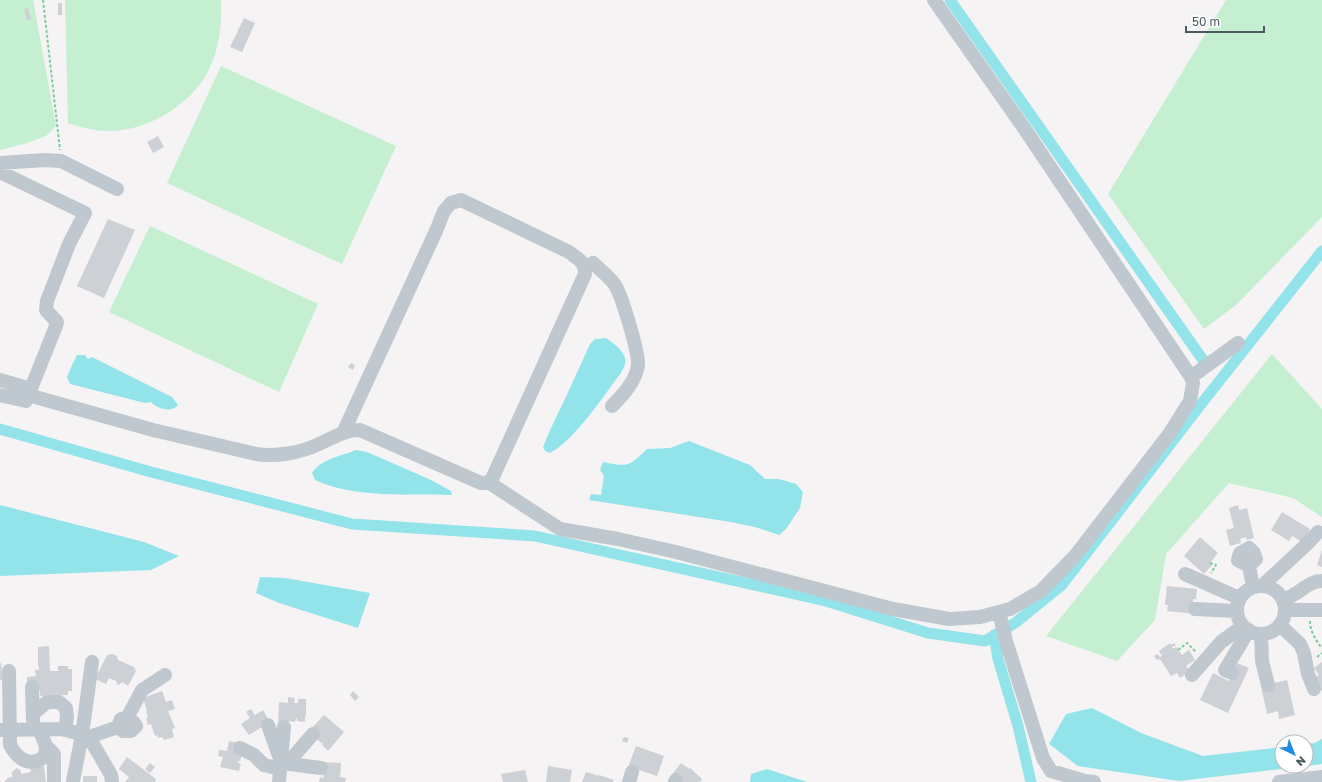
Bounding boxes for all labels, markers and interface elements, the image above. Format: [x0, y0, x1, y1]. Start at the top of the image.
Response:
scale bar [1186, 8, 1264, 34]
text: 50 m [1192, 14, 1220, 29]
north arrow [1274, 734, 1314, 774]
text: N [1294, 754, 1309, 769]

